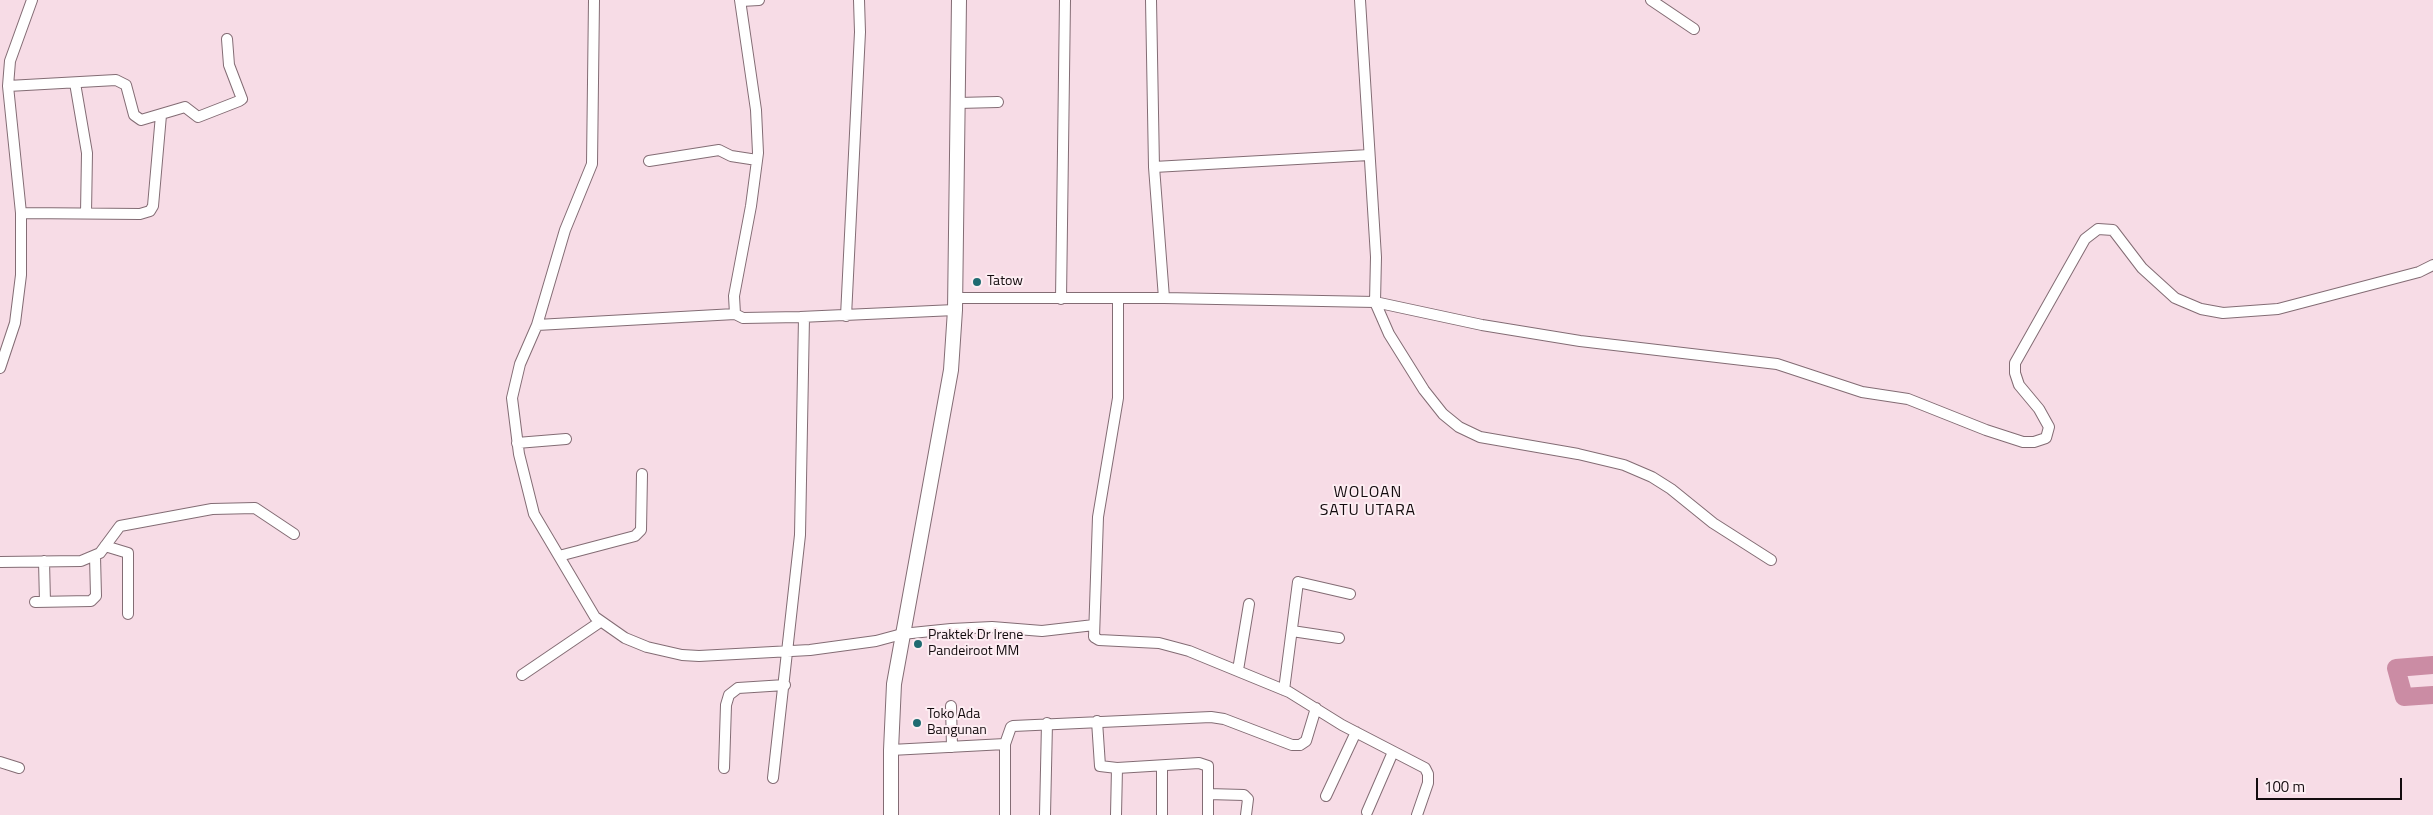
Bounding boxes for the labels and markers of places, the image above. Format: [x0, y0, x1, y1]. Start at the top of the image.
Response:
place label: Tatow [987, 274, 1023, 290]
marker: Tatow [971, 276, 983, 288]
place label: Praktek Dr Irene Pandeiroot MM [928, 628, 1023, 660]
marker: Praktek Dr Irene Pandeiroot MM [912, 638, 924, 650]
place label: Toko Ada Bangunan [927, 707, 987, 740]
marker: Toko Ada Bangunan [911, 717, 923, 729]

